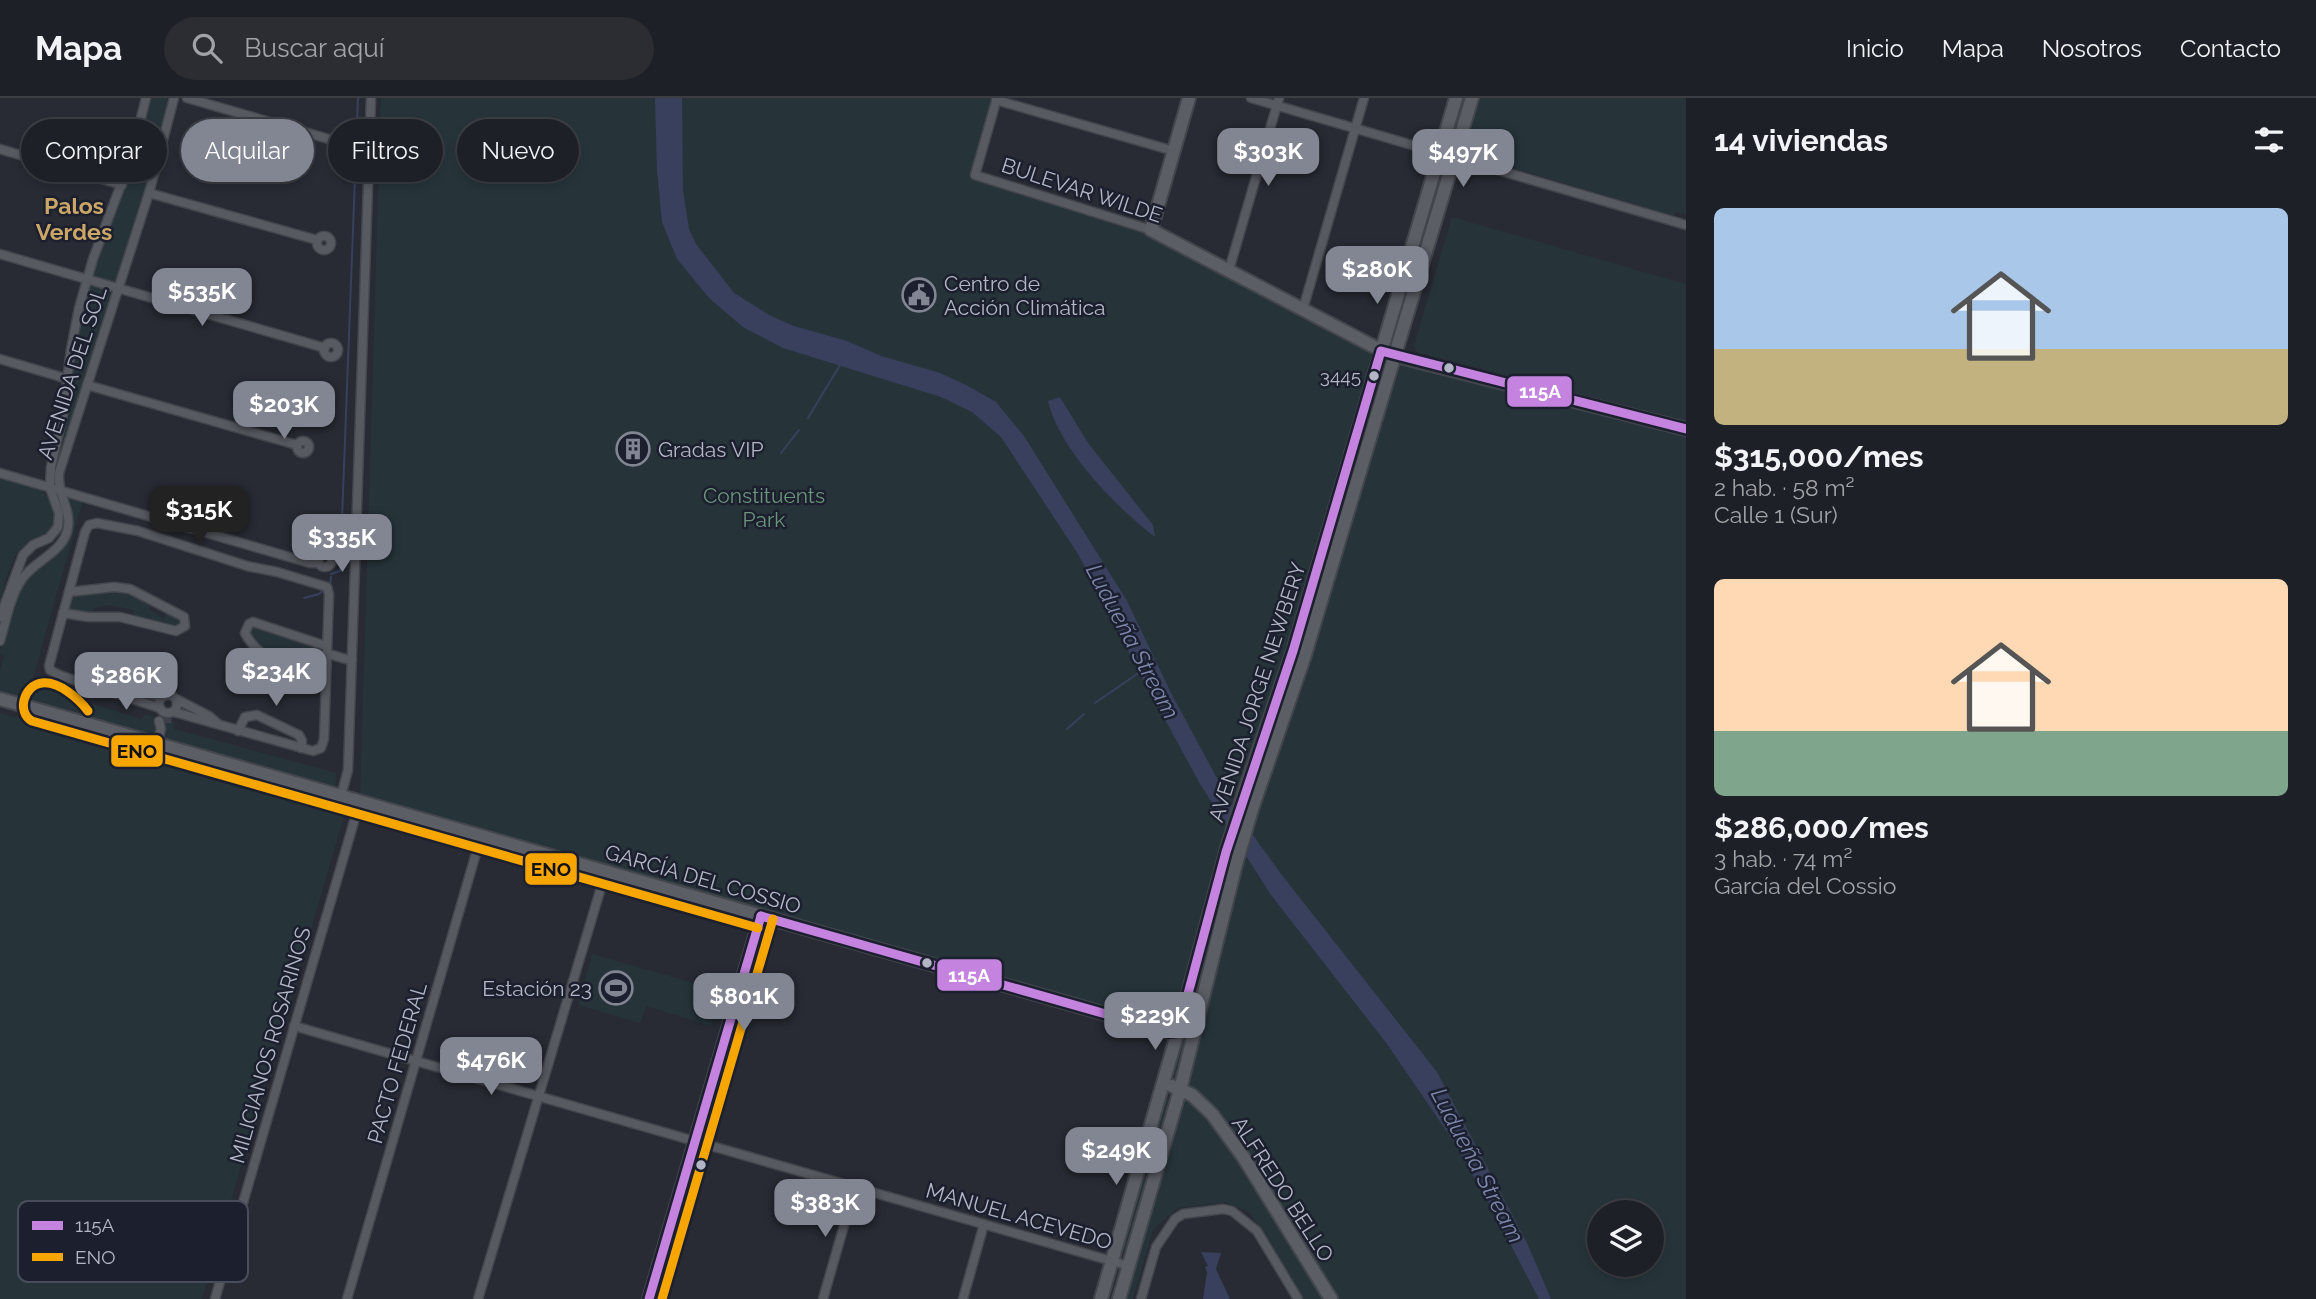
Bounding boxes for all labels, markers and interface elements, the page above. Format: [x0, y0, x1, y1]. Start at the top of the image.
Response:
search box [164, 17, 654, 80]
text: Mapa [35, 29, 122, 68]
icon: search [188, 29, 226, 67]
text: Buscar aquí [244, 33, 384, 63]
text: Inicio [1846, 34, 1904, 63]
text: Mapa [1942, 34, 2004, 63]
text: Nosotros [2042, 34, 2142, 63]
text: Contacto [2180, 34, 2281, 63]
chip: Comprar [21, 119, 167, 182]
chip: Alquilar [181, 119, 314, 182]
chip: Filtros [328, 119, 443, 182]
chip: Nuevo [457, 119, 579, 182]
icon: filters [2250, 121, 2288, 159]
text: 14 viviendas [1714, 123, 1888, 158]
pin: $303K [1219, 129, 1317, 188]
pin: $497K [1414, 130, 1512, 189]
text: $303K [1233, 137, 1303, 164]
text: $497K [1428, 138, 1498, 165]
street label: BULEVAR WILDE [998, 152, 1166, 228]
district label: Palos Verdes [36, 192, 112, 245]
pin: $280K [1328, 246, 1426, 306]
icon: home [1938, 253, 2064, 379]
text: $280K [1342, 255, 1412, 282]
pin: $535K [153, 268, 251, 328]
place label: Centro de Acción Climática [944, 271, 1105, 320]
public building icon: Centro de Acción Climática [900, 276, 938, 314]
text: $535K [168, 277, 236, 304]
street label: AVENIDA DEL SOL [32, 283, 112, 463]
unlabelled marker [1442, 361, 1456, 375]
place label: 3445 [1320, 365, 1361, 387]
marker: 3445 [1367, 369, 1381, 383]
line badge: 115A [1506, 375, 1573, 408]
text: 115A [1519, 380, 1561, 402]
pin: $203K [235, 382, 333, 441]
text: $203K [249, 390, 319, 417]
building icon: Gradas VIP [614, 430, 652, 468]
place label: Gradas VIP [658, 437, 764, 462]
text: $315,000/mes [1714, 439, 1924, 474]
text: 2 hab. · 58 m² [1714, 474, 1855, 501]
park label: Constituents Park [703, 483, 825, 532]
pin: $315K [150, 486, 248, 546]
text: $315K [166, 495, 232, 522]
text: Calle 1 (Sur) [1714, 501, 1838, 528]
pin: $335K [293, 514, 391, 574]
text: $335K [308, 523, 376, 550]
water label: Ludueña Stream [1081, 559, 1185, 723]
street label: AVENIDA JORGE NEWBERY [1203, 559, 1311, 825]
icon: home [1938, 624, 2064, 750]
pin: $234K [227, 648, 325, 708]
pin: $286K [77, 652, 175, 712]
text: $234K [242, 657, 310, 684]
text: $286K [91, 661, 161, 688]
line badge: ENO [110, 734, 164, 768]
text: ENO [117, 740, 157, 762]
text: $286,000/mes [1714, 810, 1929, 845]
street label: GARCÍA DEL COSSIO [602, 839, 804, 919]
text: 3 hab. · 74 m² [1714, 845, 1852, 872]
line badge: ENO [524, 852, 578, 886]
text: ENO [531, 858, 571, 880]
text: García del Cossio [1714, 872, 1896, 899]
street label: MILICIANOS ROSARINOS [224, 924, 316, 1166]
unlabelled marker [920, 956, 934, 970]
line badge: 115A [936, 958, 1003, 992]
text: 115A [948, 964, 990, 986]
sports icon: Estación 23 [597, 969, 635, 1007]
pin: $801K [695, 974, 793, 1033]
place label: Estación 23 [482, 976, 592, 1001]
street label: PACTO FEDERAL [362, 980, 432, 1146]
text: $801K [709, 982, 779, 1009]
pin: $229K [1106, 992, 1204, 1052]
text: $229K [1120, 1001, 1190, 1028]
pin: $476K [442, 1038, 540, 1097]
text: $476K [456, 1046, 526, 1073]
water label: Ludueña Stream [1426, 1083, 1530, 1247]
street label: ALFREDO BELLO [1227, 1112, 1339, 1266]
pin: $249K [1067, 1128, 1165, 1187]
text: $249K [1081, 1136, 1151, 1163]
unlabelled marker [694, 1158, 708, 1172]
street label: MANUEL ACEVEDO [923, 1177, 1115, 1255]
pin: $383K [776, 1180, 874, 1239]
text: $383K [790, 1188, 860, 1215]
map controls [1587, 1200, 1664, 1277]
button: layers [1587, 1200, 1664, 1277]
legend [18, 1201, 248, 1282]
text: 115A [75, 1214, 115, 1236]
text: ENO [75, 1246, 116, 1268]

